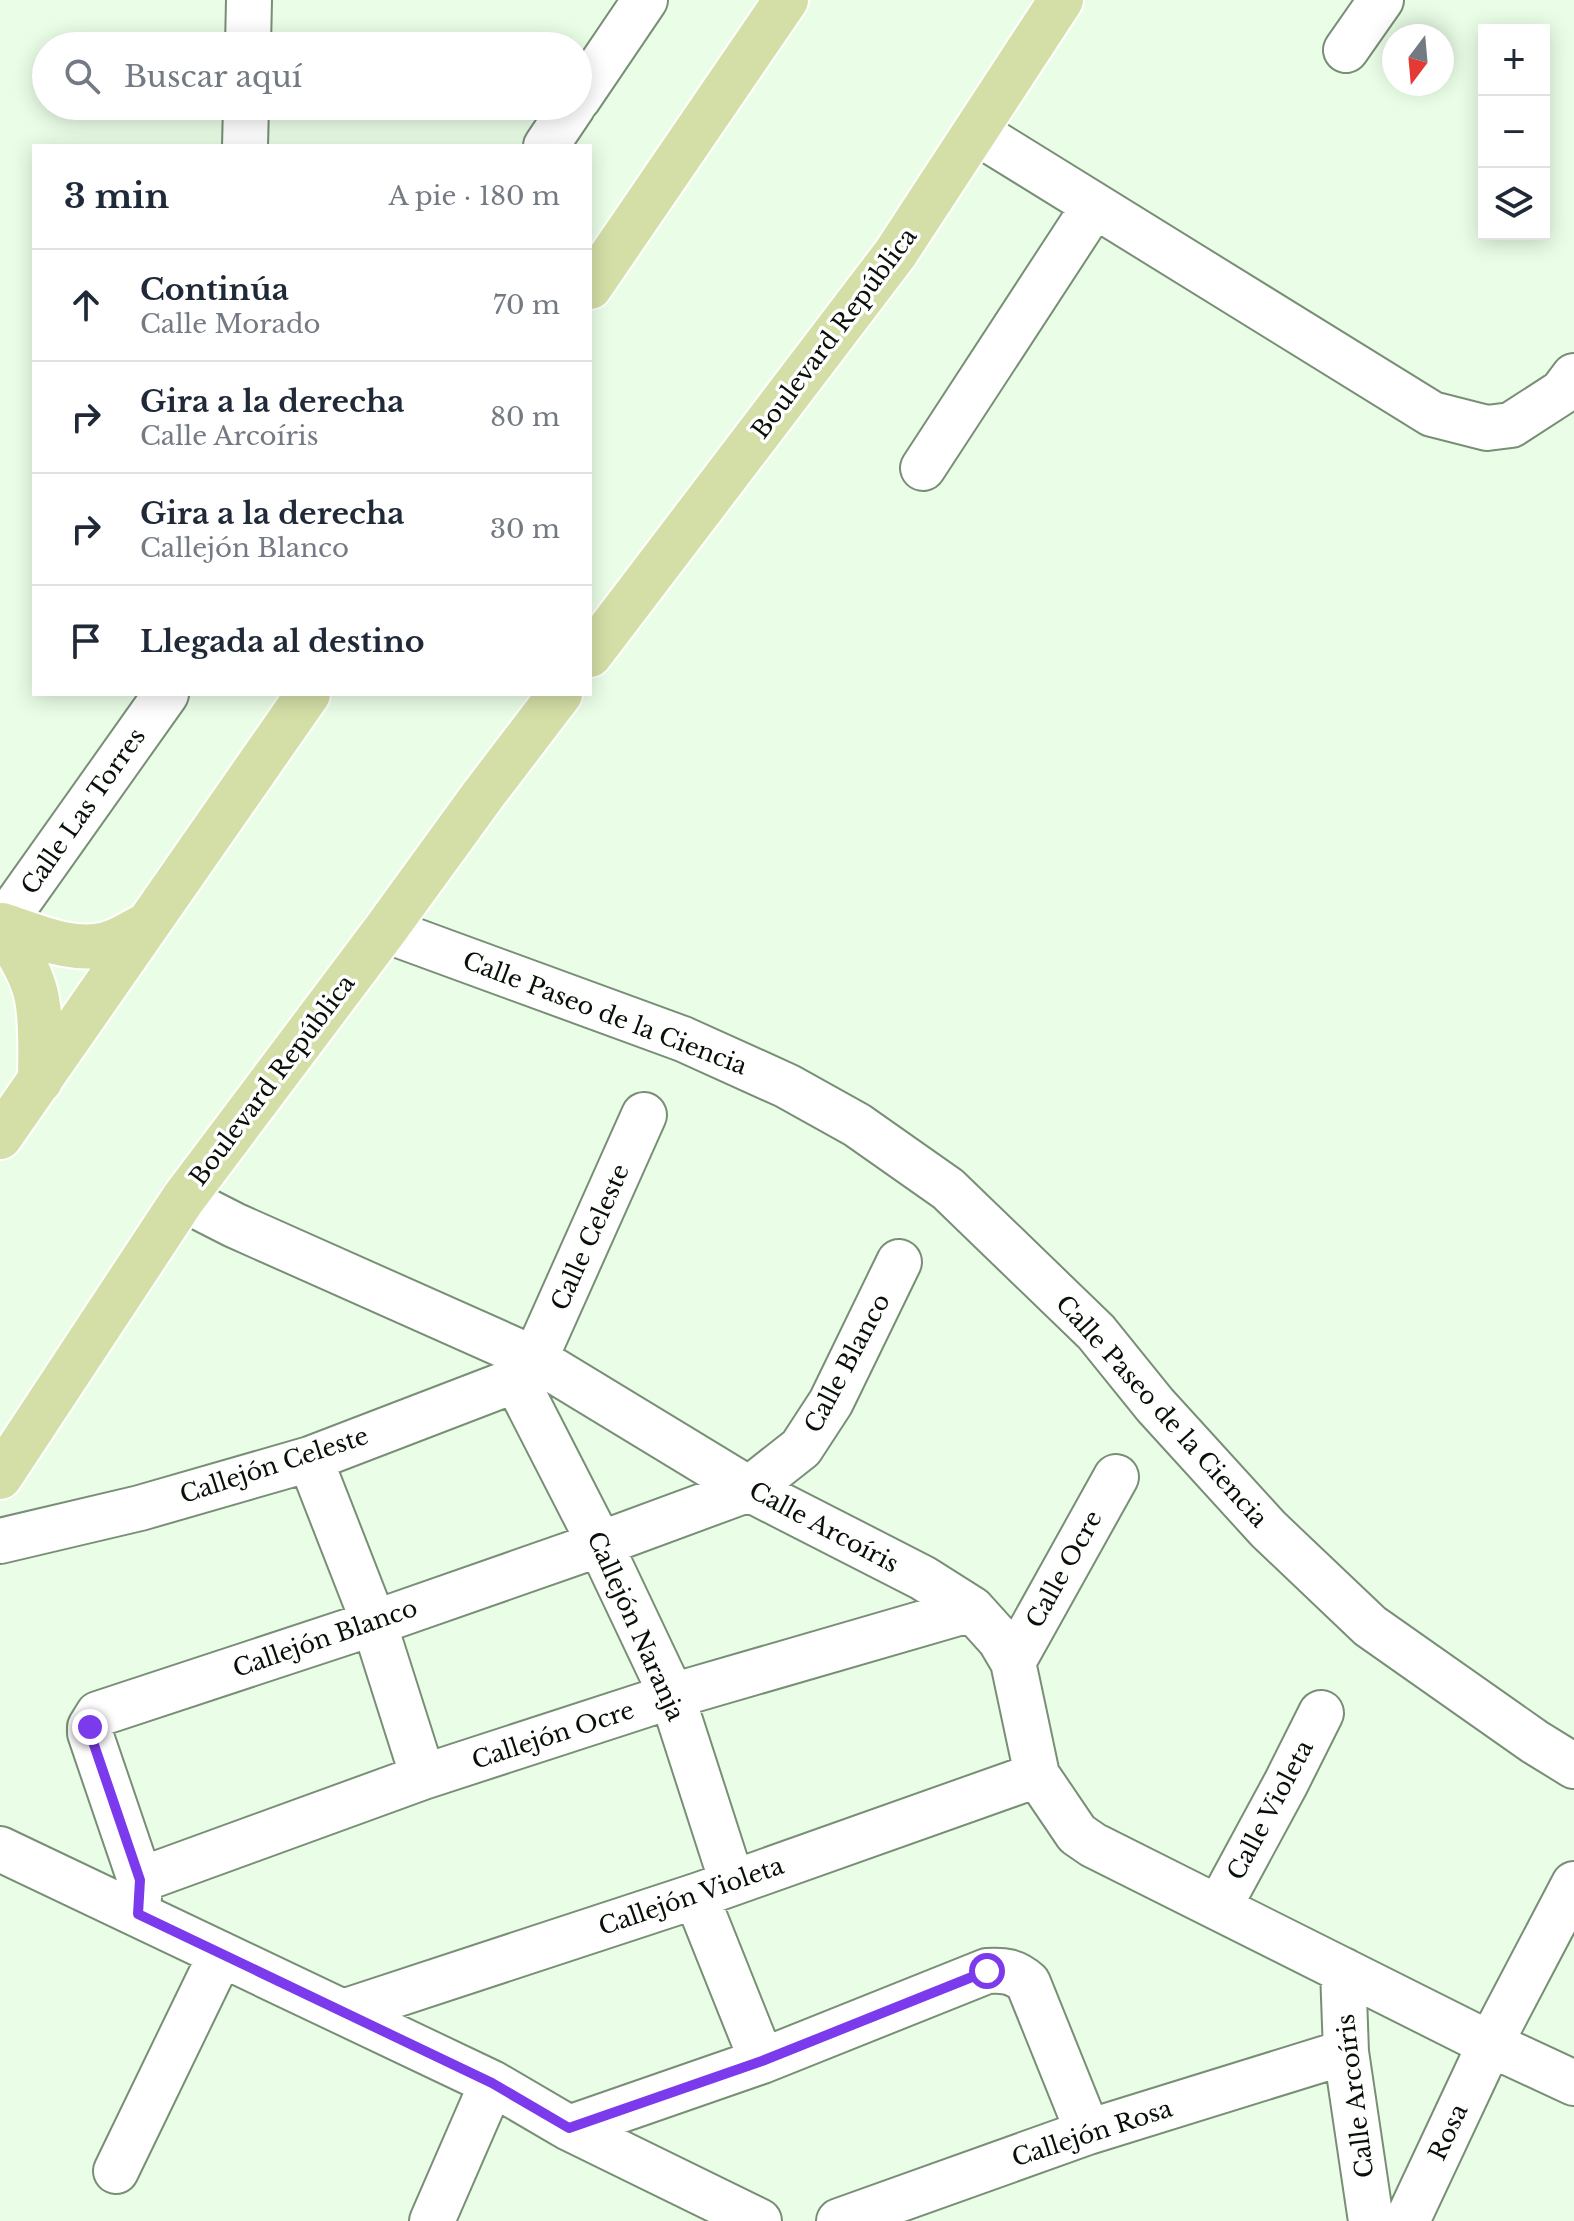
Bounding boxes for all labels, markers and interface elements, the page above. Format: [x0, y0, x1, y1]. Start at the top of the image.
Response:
north arrow [1382, 24, 1454, 96]
map controls [1478, 24, 1550, 240]
button: + [1478, 24, 1550, 96]
search box [32, 32, 592, 120]
icon: search [60, 54, 104, 98]
text: Buscar aquí [124, 58, 302, 95]
button: − [1478, 96, 1550, 168]
button: layers [1478, 168, 1550, 240]
text: 3 min [64, 175, 169, 217]
text: A pie · 180 m [389, 180, 560, 212]
street label: Boulevard República [745, 221, 923, 444]
text: Continúa [140, 271, 289, 308]
icon: ahead [64, 283, 108, 327]
text: 70 m [493, 289, 560, 321]
text: Calle Morado [140, 308, 321, 340]
text: Gira a la derecha [140, 383, 405, 420]
icon: right [64, 395, 108, 439]
text: 80 m [490, 401, 560, 433]
text: Calle Arcoíris [140, 420, 319, 452]
text: Gira a la derecha [140, 495, 405, 532]
icon: right [64, 507, 108, 551]
text: 30 m [490, 513, 560, 545]
text: Callejón Blanco [140, 532, 349, 564]
icon: arrive [64, 619, 108, 663]
text: Llegada al destino [140, 623, 425, 660]
street label: Calle Las Torres [15, 722, 151, 900]
street label: Calle Paseo de la Ciencia [459, 945, 752, 1081]
street label: Boulevard República [183, 968, 361, 1191]
street label: Calle Celeste [545, 1159, 635, 1315]
street label: Calle Blanco [798, 1288, 896, 1438]
street label: Calle Paseo de la Ciencia [1050, 1289, 1274, 1533]
street label: Callejón Celeste [176, 1421, 372, 1509]
street label: Calle Arcoíris [744, 1476, 904, 1578]
street label: Calle Ocre [1020, 1505, 1108, 1633]
street label: Callejón Naranja [581, 1527, 691, 1726]
street label: Callejón Blanco [229, 1593, 421, 1683]
street label: Callejón Ocre [468, 1695, 638, 1775]
route end [72, 1709, 108, 1745]
street label: Calle Violeta [1221, 1734, 1319, 1885]
street label: Callejón Violeta [595, 1851, 788, 1941]
route start [969, 1953, 1005, 1989]
street label: Calle Arcoíris [1331, 2012, 1379, 2180]
street label: Callejón Rosa [1008, 2093, 1177, 2173]
street label: Rosa [1422, 2099, 1474, 2165]

